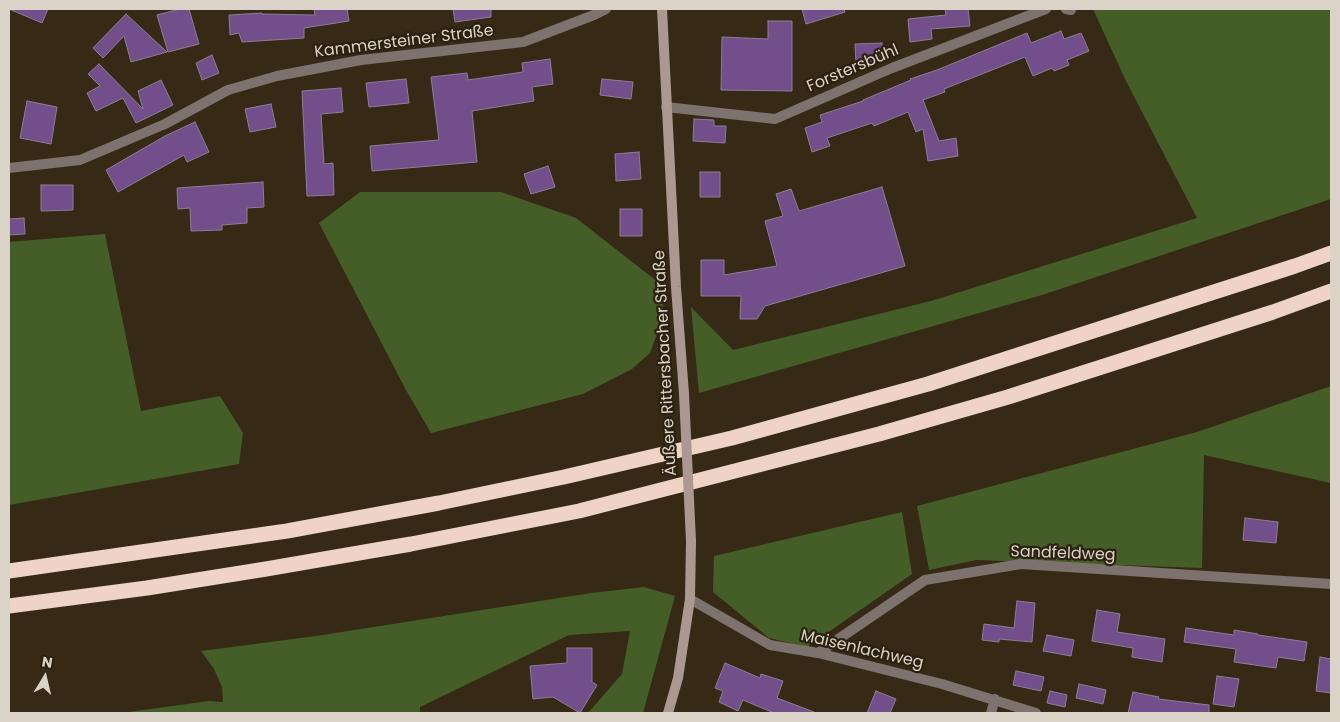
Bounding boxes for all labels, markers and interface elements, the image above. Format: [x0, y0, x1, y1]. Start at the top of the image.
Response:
street label: Kammersteiner Straße [313, 21, 495, 63]
street label: Forstersbühl [804, 41, 902, 97]
street label: Äußere Rittersbacher Straße [650, 250, 682, 476]
street label: Sandfeldweg [1010, 543, 1116, 565]
street label: Maisenlachweg [799, 627, 925, 673]
text: N [41, 651, 54, 673]
north arrow [20, 652, 70, 702]

